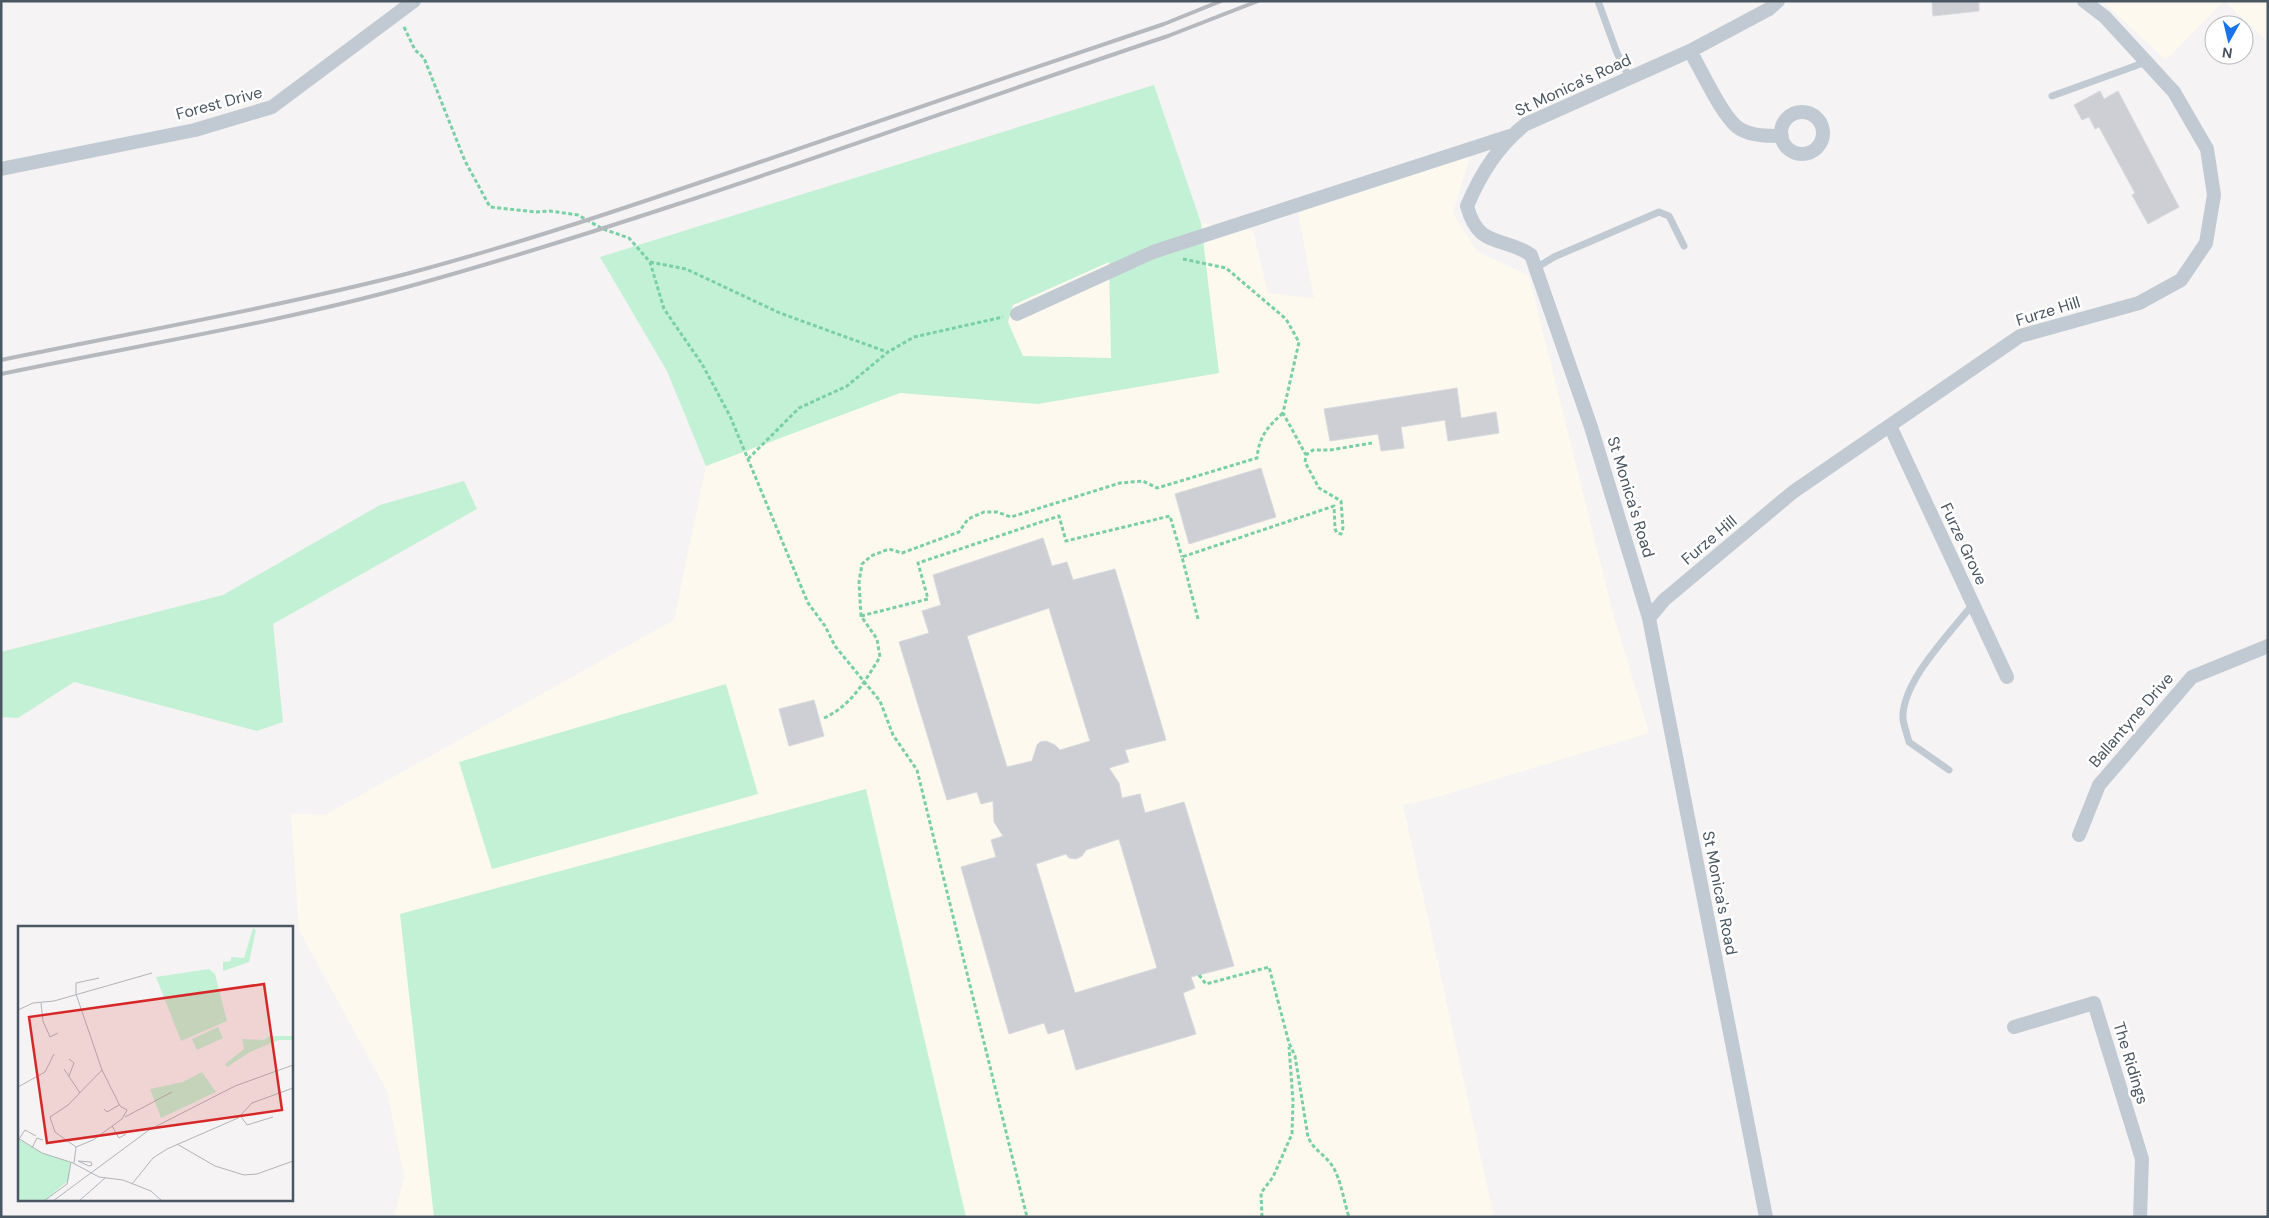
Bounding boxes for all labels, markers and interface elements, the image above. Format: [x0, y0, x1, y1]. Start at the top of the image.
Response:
north arrow [2204, 15, 2254, 65]
text: N [2221, 43, 2234, 62]
street label: St Monica's Road [1512, 49, 1634, 121]
street label: Forest Drive [174, 81, 264, 125]
street label: Furze Hill [2013, 291, 2083, 331]
street label: St Monica's Road [1603, 434, 1659, 560]
street label: Furze Grove [1936, 500, 1992, 588]
street label: Furze Hill [1677, 511, 1741, 569]
street label: Ballantyne Drive [2084, 668, 2178, 772]
street label: St Monica's Road [1698, 829, 1742, 957]
inset map [18, 926, 292, 1200]
street label: The Ridings [2109, 1019, 2153, 1107]

